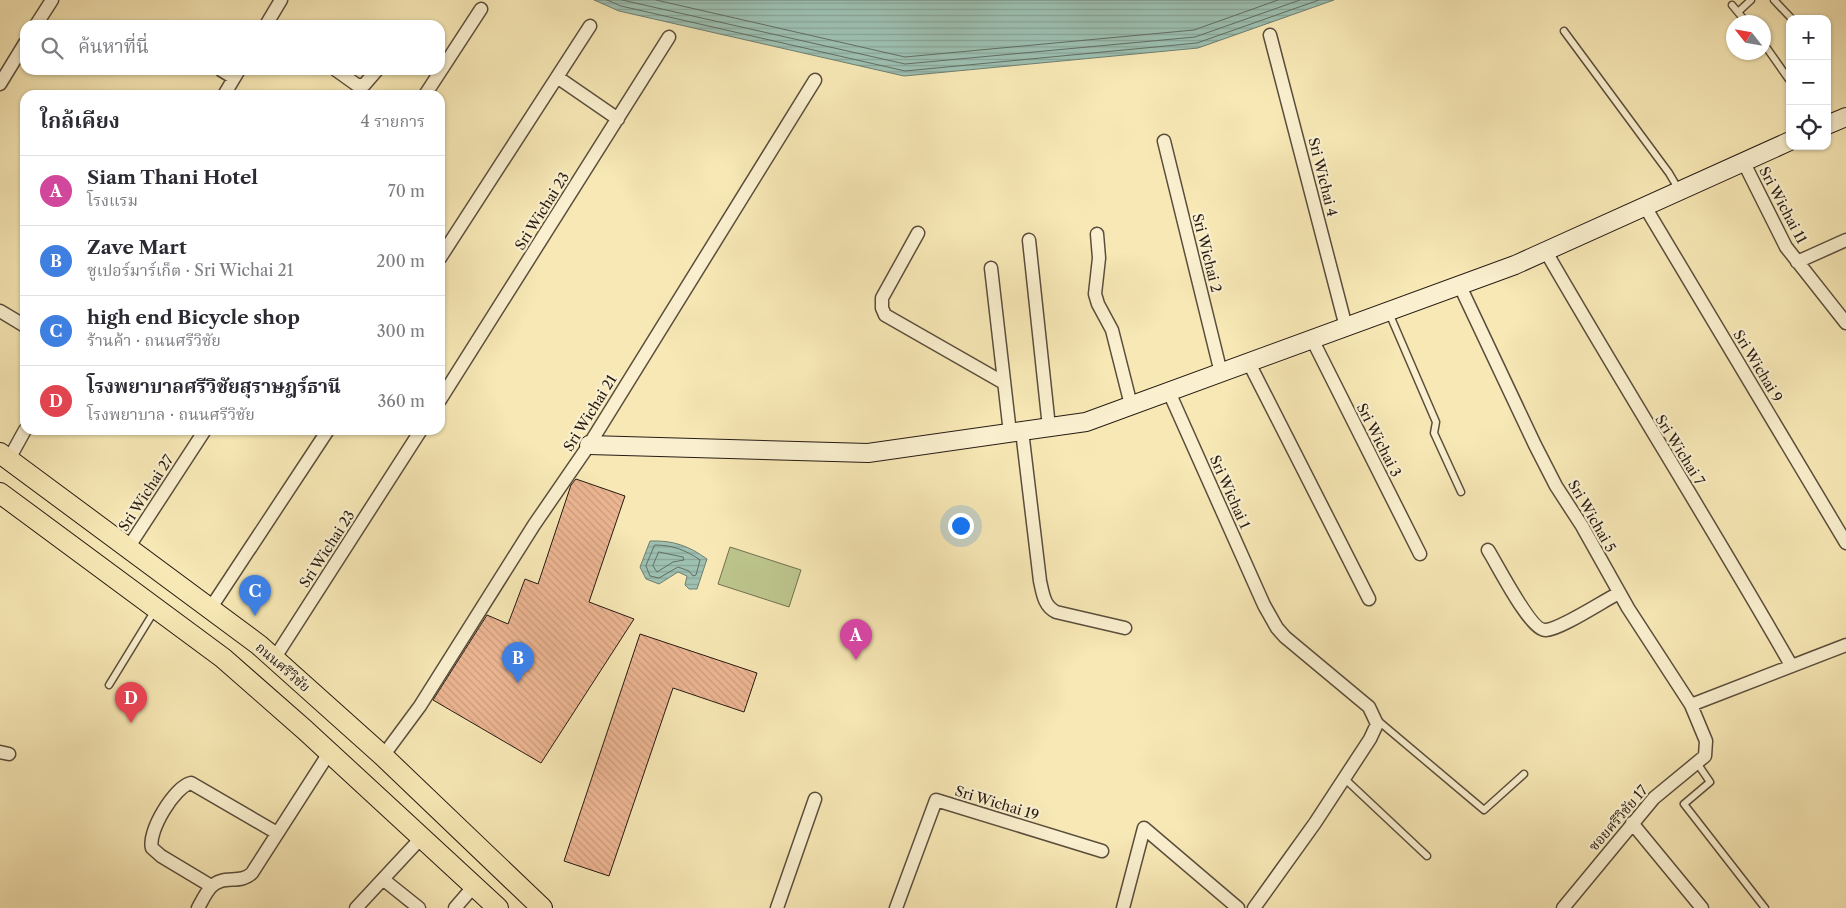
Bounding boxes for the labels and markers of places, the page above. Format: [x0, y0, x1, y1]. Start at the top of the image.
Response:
pin: C [239, 575, 271, 616]
pin: A [840, 619, 872, 660]
pin: B [502, 642, 534, 683]
pin: D [115, 682, 147, 723]

